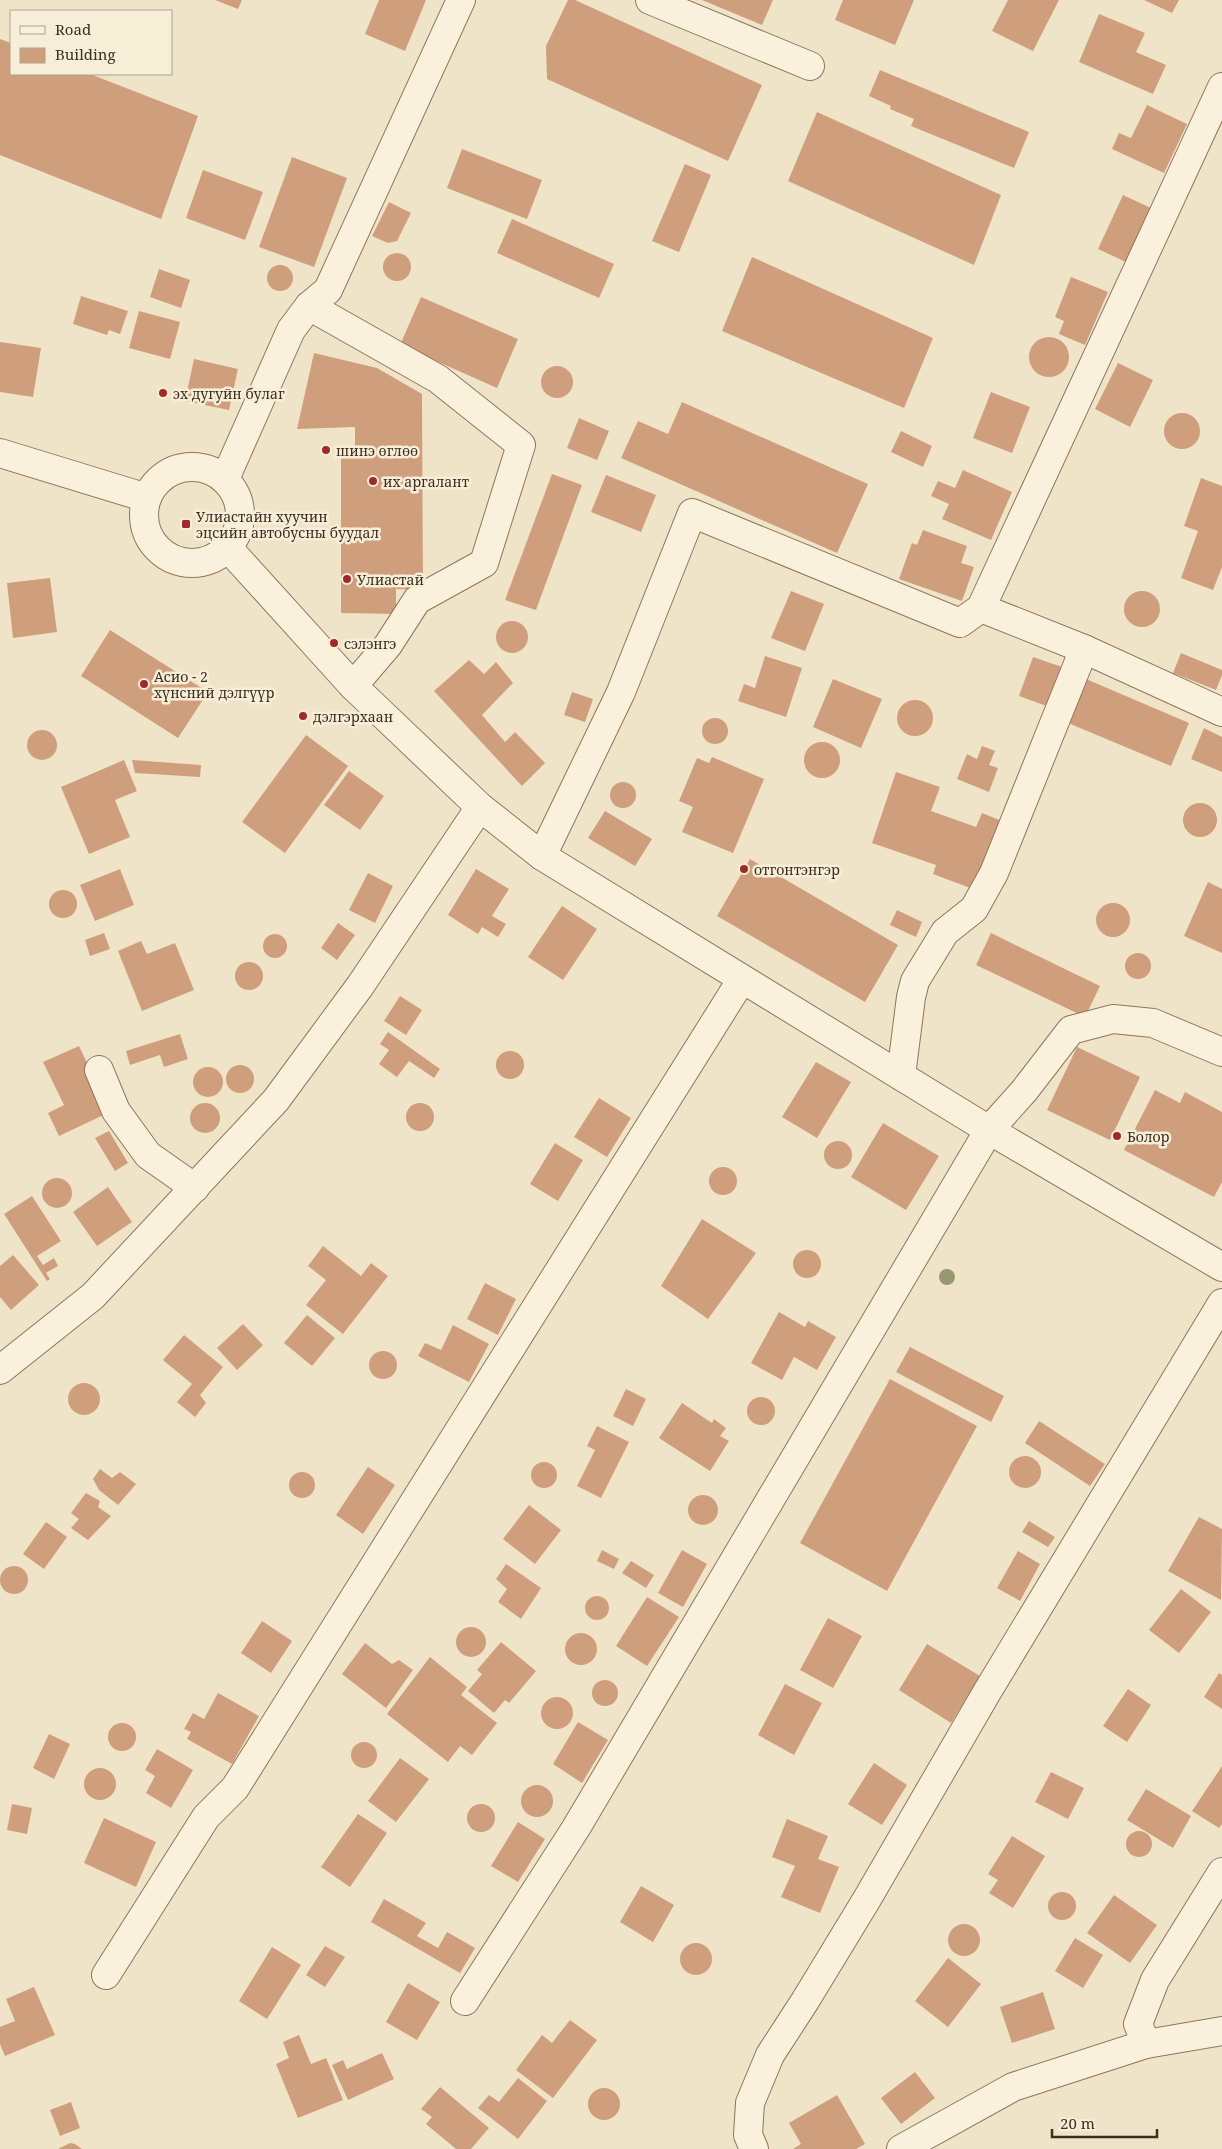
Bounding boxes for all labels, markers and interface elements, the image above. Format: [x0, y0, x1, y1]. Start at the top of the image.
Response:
legend [10, 10, 172, 75]
text: Road [55, 19, 91, 39]
text: Building [55, 44, 116, 64]
place label: эх дугуйн булаг [173, 384, 285, 403]
marker: эх дугуйн булаг [157, 387, 169, 399]
place label: шинэ өглөө [336, 441, 418, 460]
marker: шинэ өглөө [320, 444, 332, 456]
place label: их аргалант [383, 472, 470, 491]
marker: их аргалант [367, 475, 379, 487]
place label: Улиастайн хуучин эцсийн автобусны буудал [196, 507, 379, 542]
marker: Улиастайн хуучин эцсийн автобусны буудал [180, 518, 192, 530]
place label: Улиастай [357, 570, 424, 589]
marker: Улиастай [341, 573, 353, 585]
place label: сэлэнгэ [344, 634, 396, 653]
marker: сэлэнгэ [328, 637, 340, 649]
place label: Асио - 2 хүнсний дэлгүүр [154, 667, 274, 702]
marker: Асио - 2 хүнсний дэлгүүр [138, 678, 150, 690]
place label: дэлгэрхаан [313, 707, 393, 726]
marker: дэлгэрхаан [297, 710, 309, 722]
place label: отгонтэнгэр [754, 860, 840, 879]
marker: отгонтэнгэр [738, 863, 750, 875]
place label: Болор [1127, 1127, 1170, 1146]
marker: Болор [1111, 1130, 1123, 1142]
scale bar [1052, 2106, 1157, 2138]
text: 20 m [1060, 2113, 1095, 2133]

